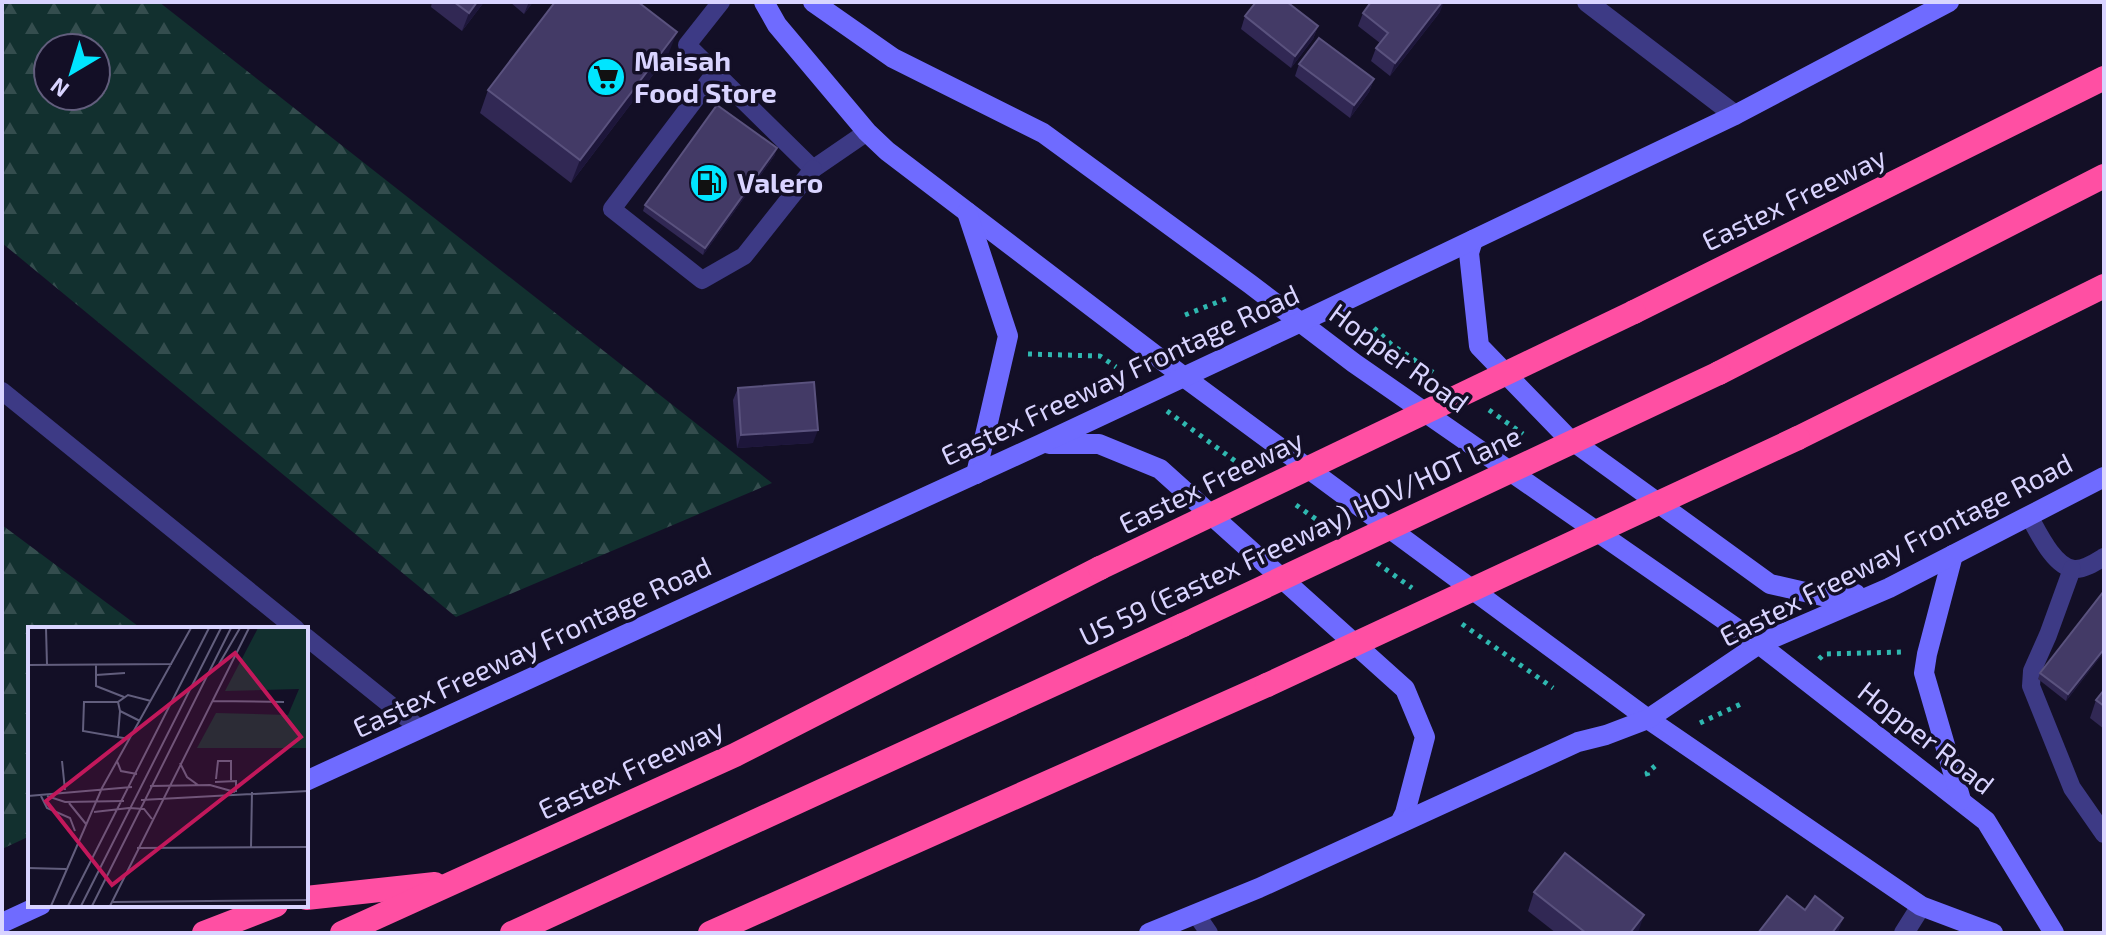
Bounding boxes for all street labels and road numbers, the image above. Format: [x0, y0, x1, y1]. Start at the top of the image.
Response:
street label: Eastex Freeway [1696, 139, 1891, 257]
street label: Eastex Freeway Frontage Road [935, 276, 1304, 472]
street label: Hopper Road [1323, 295, 1476, 419]
street label: US 59 (Eastex Freeway) HOV/HOT lane [1073, 418, 1526, 653]
street label: Eastex Freeway [1113, 422, 1308, 540]
street label: Eastex Freeway Frontage Road [1713, 445, 2078, 653]
street label: Eastex Freeway Frontage Road [347, 548, 716, 744]
street label: Hopper Road [1852, 673, 2002, 801]
street label: Eastex Freeway [532, 710, 729, 826]

